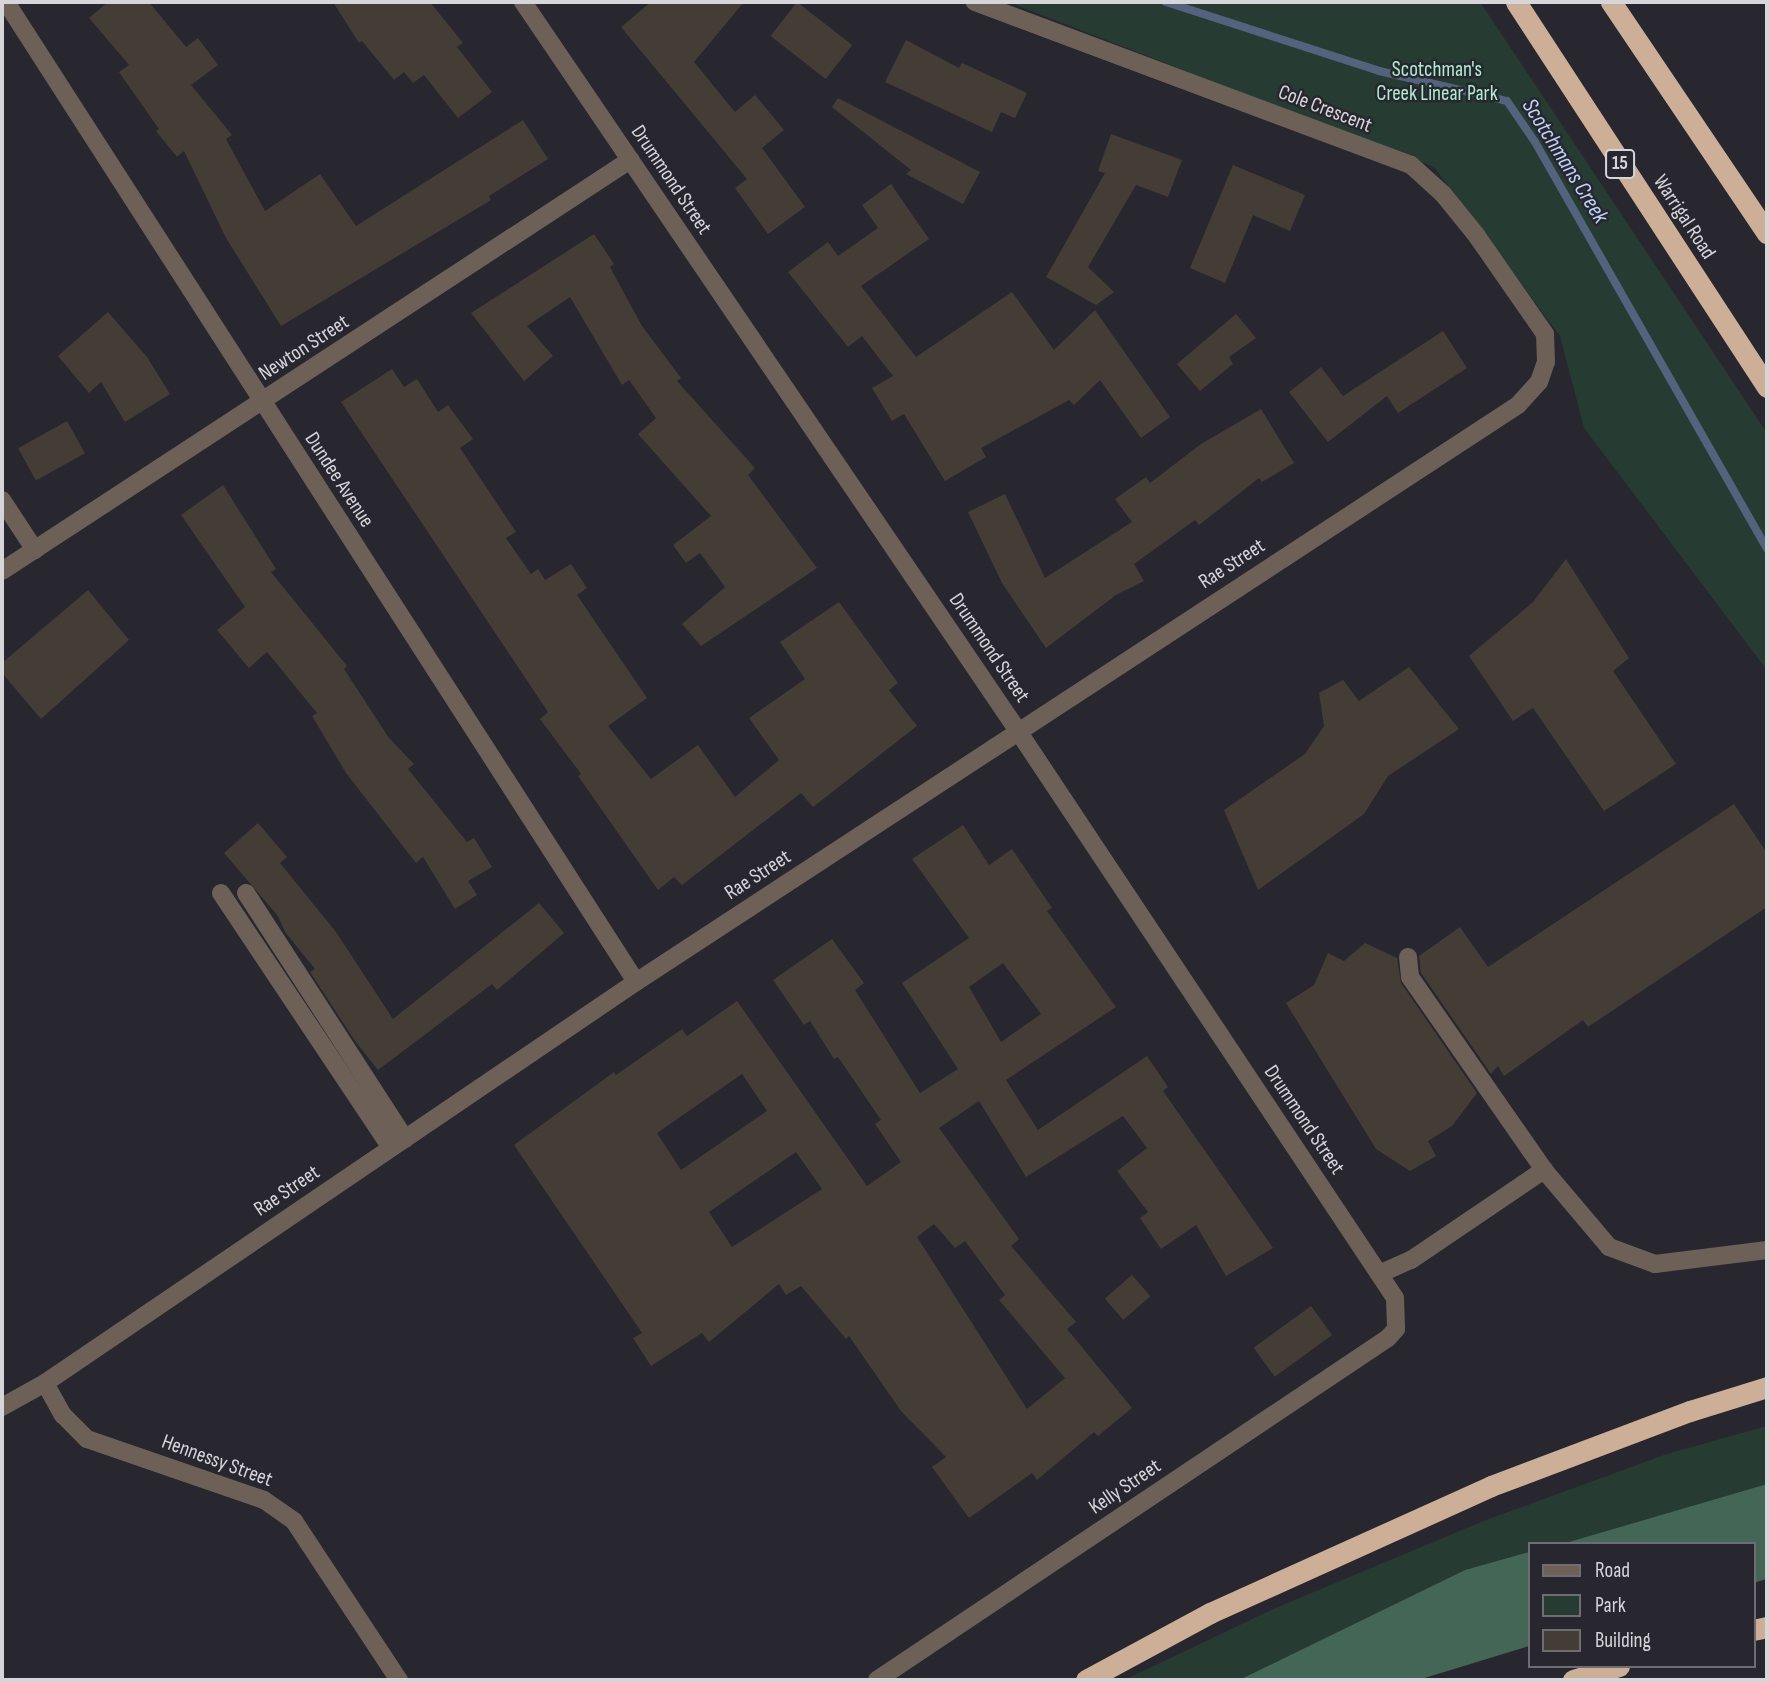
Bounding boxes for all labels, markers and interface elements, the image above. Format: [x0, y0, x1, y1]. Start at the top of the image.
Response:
park label: Scotchman's Creek Linear Park [1376, 57, 1498, 107]
street label: Cole Crescent [1275, 80, 1375, 138]
water label: Scotchmans Creek [1516, 93, 1614, 229]
street label: Drummond Street [625, 121, 717, 239]
road number: 15 [1604, 148, 1636, 180]
street label: Warrigal Road [1647, 170, 1721, 264]
street label: Newton Street [254, 310, 354, 386]
street label: Dundee Avenue [299, 428, 379, 532]
street label: Rae Street [1194, 533, 1270, 595]
street label: Drummond Street [943, 589, 1035, 707]
street label: Rae Street [720, 844, 796, 906]
street label: Drummond Street [1258, 1061, 1350, 1179]
street label: Rae Street [249, 1160, 325, 1222]
street label: Hennessy Street [158, 1429, 276, 1493]
street label: Kelly Street [1084, 1454, 1166, 1520]
legend [1528, 1542, 1755, 1668]
text: Road [1595, 1558, 1630, 1583]
text: Park [1595, 1593, 1626, 1618]
text: Building [1595, 1628, 1651, 1653]

